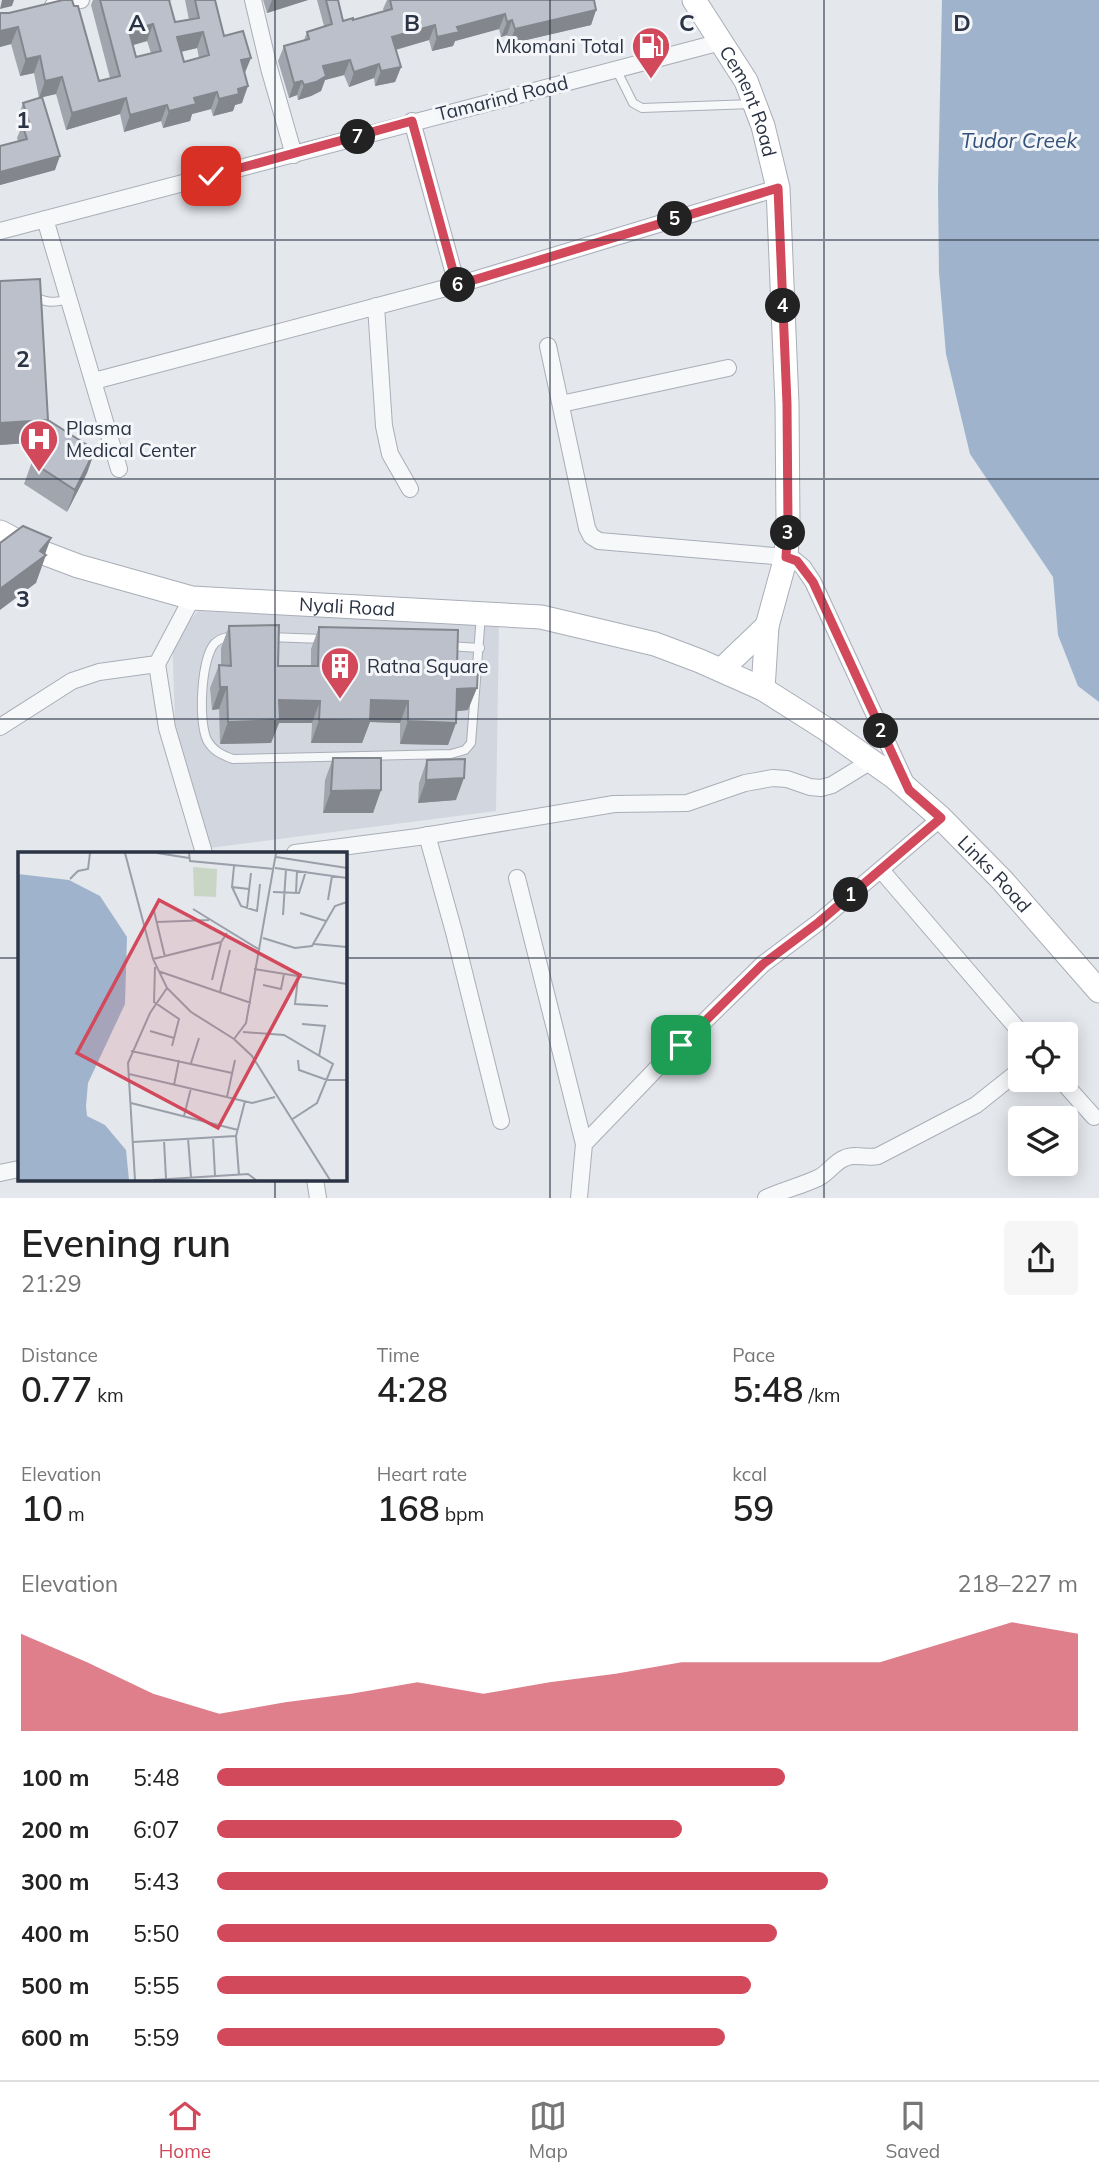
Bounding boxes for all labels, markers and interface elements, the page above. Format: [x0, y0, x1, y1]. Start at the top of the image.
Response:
text: A [128, 8, 146, 37]
text: B [404, 8, 420, 37]
text: C [679, 8, 695, 37]
text: D [953, 8, 971, 37]
fuel station icon: Mkomani Total [630, 25, 672, 80]
place label: Mkomani Total [495, 34, 624, 58]
street label: Cement Road [714, 41, 782, 159]
street label: Tamarind Road [434, 70, 570, 126]
text: 1 [16, 105, 30, 134]
pin: 7 [340, 120, 376, 154]
text: 7 [352, 124, 363, 148]
water label: Tudor Creek [961, 127, 1078, 153]
pin [181, 146, 241, 206]
icon: check [192, 157, 230, 195]
pin: 5 [658, 202, 692, 236]
text: 5 [669, 206, 680, 230]
pin: 6 [440, 268, 476, 302]
text: 6 [452, 272, 463, 296]
pin: 4 [766, 288, 800, 324]
text: 4 [777, 293, 788, 317]
text: 2 [16, 344, 30, 373]
place label: Plasma Medical Center [66, 416, 196, 462]
hospital icon: Plasma Medical Center [18, 418, 60, 473]
pin: 3 [770, 516, 806, 550]
text: 3 [782, 520, 793, 544]
text: 3 [16, 584, 30, 613]
street label: Nyali Road [298, 592, 396, 621]
building icon: Ratna Square [319, 645, 361, 700]
place label: Ratna Square [367, 654, 488, 678]
pin: 2 [864, 714, 898, 748]
text: 2 [875, 718, 886, 742]
street label: Links Road [953, 830, 1037, 917]
inset map [18, 852, 346, 1181]
pin: 1 [834, 878, 868, 912]
text: 1 [845, 882, 856, 906]
pin [651, 1015, 711, 1075]
map controls [1008, 1022, 1078, 1176]
button: locate [1008, 1022, 1078, 1092]
icon: arrive [662, 1026, 700, 1064]
button: layers [1008, 1106, 1078, 1176]
text: Evening run [21, 1219, 231, 1267]
button: share [1004, 1221, 1078, 1295]
text: 21:29 [21, 1269, 81, 1298]
text: Distance [21, 1343, 98, 1367]
text: Time [377, 1343, 420, 1367]
text: Pace [732, 1343, 775, 1367]
text: 0.77 [21, 1367, 92, 1411]
text: 4:28 [377, 1367, 448, 1411]
text: 5:48 [732, 1367, 804, 1411]
text: km [92, 1383, 124, 1407]
text: /km [804, 1383, 840, 1407]
text: Elevation [21, 1462, 101, 1486]
text: Heart rate [377, 1462, 467, 1486]
text: kcal [732, 1462, 767, 1486]
text: 10 [21, 1486, 63, 1530]
text: 168 [377, 1486, 440, 1530]
text: 59 [732, 1486, 774, 1530]
text: m [63, 1502, 85, 1526]
text: bpm [440, 1502, 484, 1526]
text: Elevation [21, 1569, 118, 1598]
text: 218–227 m [957, 1569, 1078, 1598]
text: 100 m [21, 1763, 89, 1792]
text: 5:48 [133, 1763, 180, 1792]
text: 200 m [21, 1815, 89, 1844]
text: 6:07 [133, 1815, 180, 1844]
text: 300 m [21, 1867, 89, 1896]
text: 5:43 [133, 1867, 180, 1896]
text: 400 m [21, 1919, 89, 1948]
text: 5:50 [133, 1919, 180, 1948]
text: 500 m [21, 1971, 89, 2000]
text: 5:55 [133, 1971, 180, 2000]
text: 600 m [21, 2023, 89, 2052]
text: 5:59 [133, 2023, 180, 2052]
tab: Home [159, 2097, 211, 2163]
tab: Map [529, 2097, 568, 2163]
tab: Saved [885, 2097, 940, 2163]

